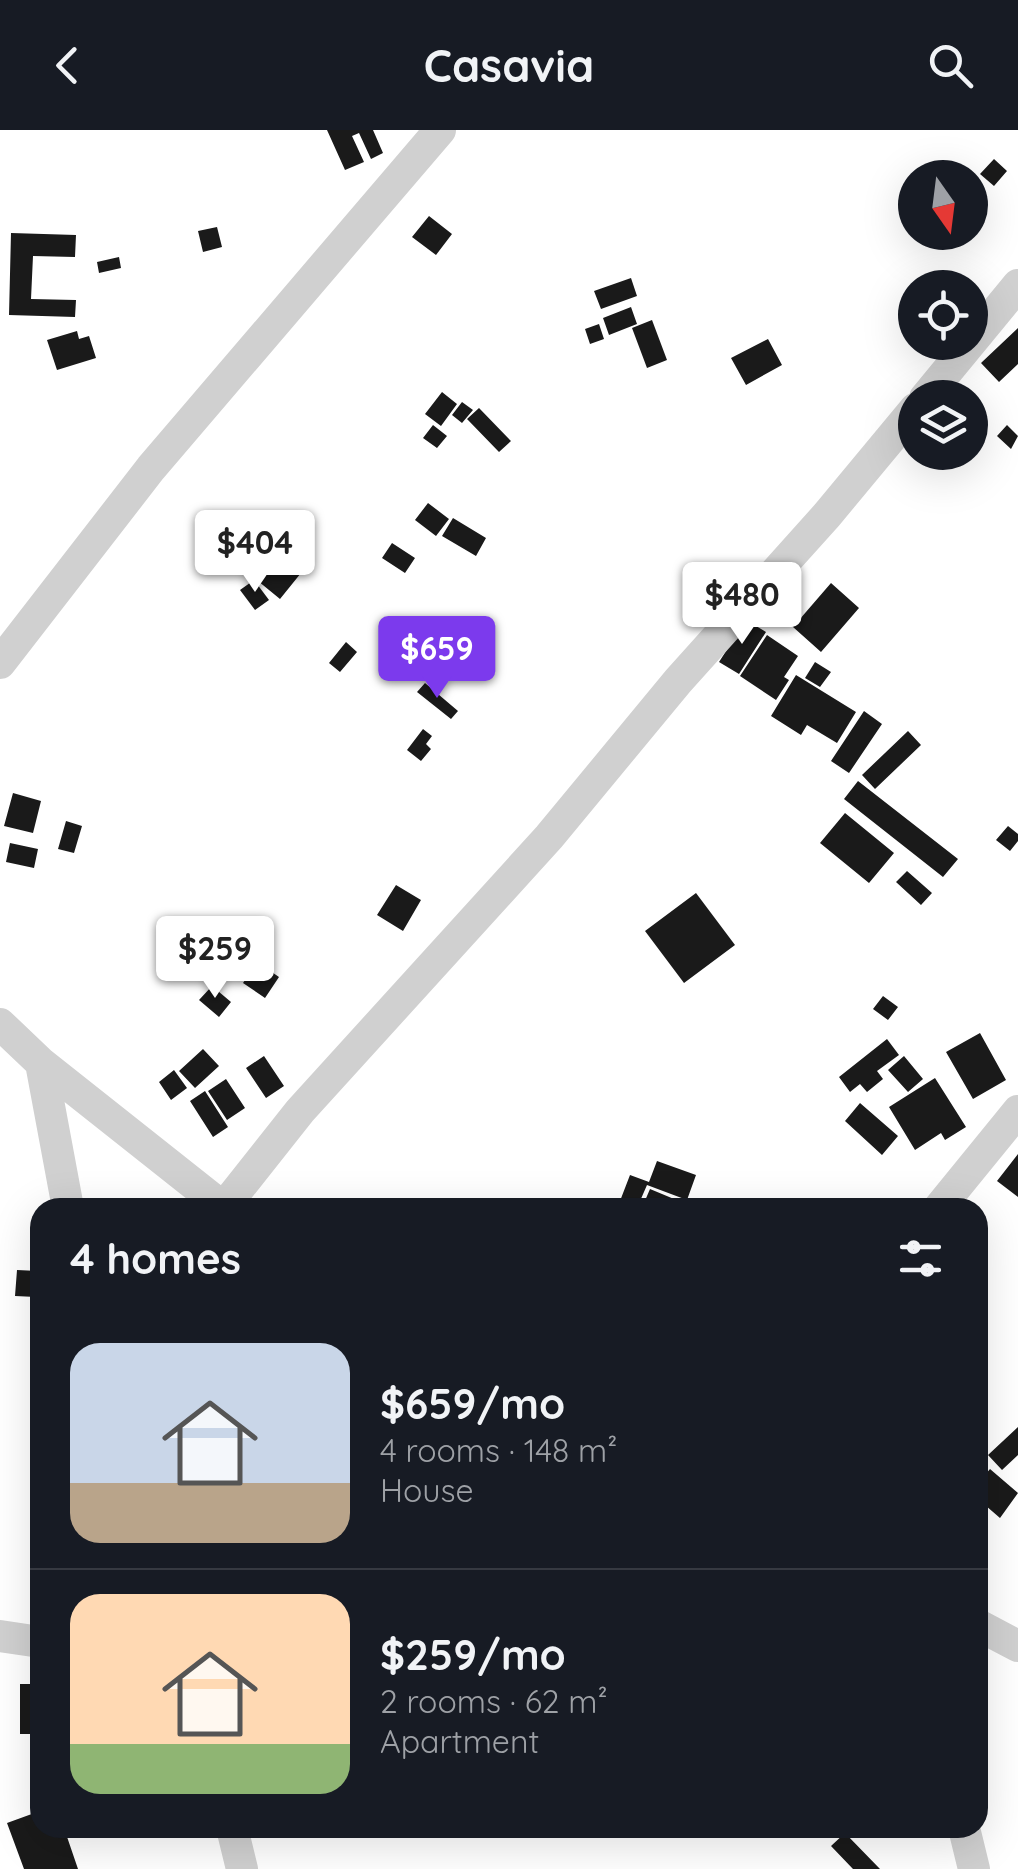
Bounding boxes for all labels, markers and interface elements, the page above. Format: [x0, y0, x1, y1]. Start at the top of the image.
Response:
text: Casavia [424, 37, 594, 93]
icon: back [40, 38, 95, 93]
icon: search [923, 38, 978, 93]
north arrow [898, 160, 988, 250]
map controls [898, 160, 988, 470]
button: locate [898, 270, 988, 360]
button: layers [898, 380, 988, 470]
pin: $404 [196, 510, 314, 595]
text: $404 [217, 522, 293, 562]
pin: $480 [683, 562, 801, 647]
text: $480 [704, 574, 780, 614]
pin: $659 [378, 616, 496, 701]
text: $659 [400, 628, 474, 668]
pin: $259 [156, 916, 274, 1001]
text: $259 [178, 928, 252, 968]
icon: filters [893, 1231, 948, 1286]
text: 4 homes [70, 1232, 241, 1285]
text: $659/mo [380, 1377, 565, 1430]
icon: home [150, 1383, 270, 1503]
text: 4 rooms · 148 m² [380, 1430, 617, 1470]
text: House [380, 1470, 474, 1510]
text: $259/mo [380, 1628, 566, 1681]
icon: home [150, 1634, 270, 1754]
text: 2 rooms · 62 m² [380, 1681, 608, 1721]
text: Apartment [380, 1721, 539, 1761]

